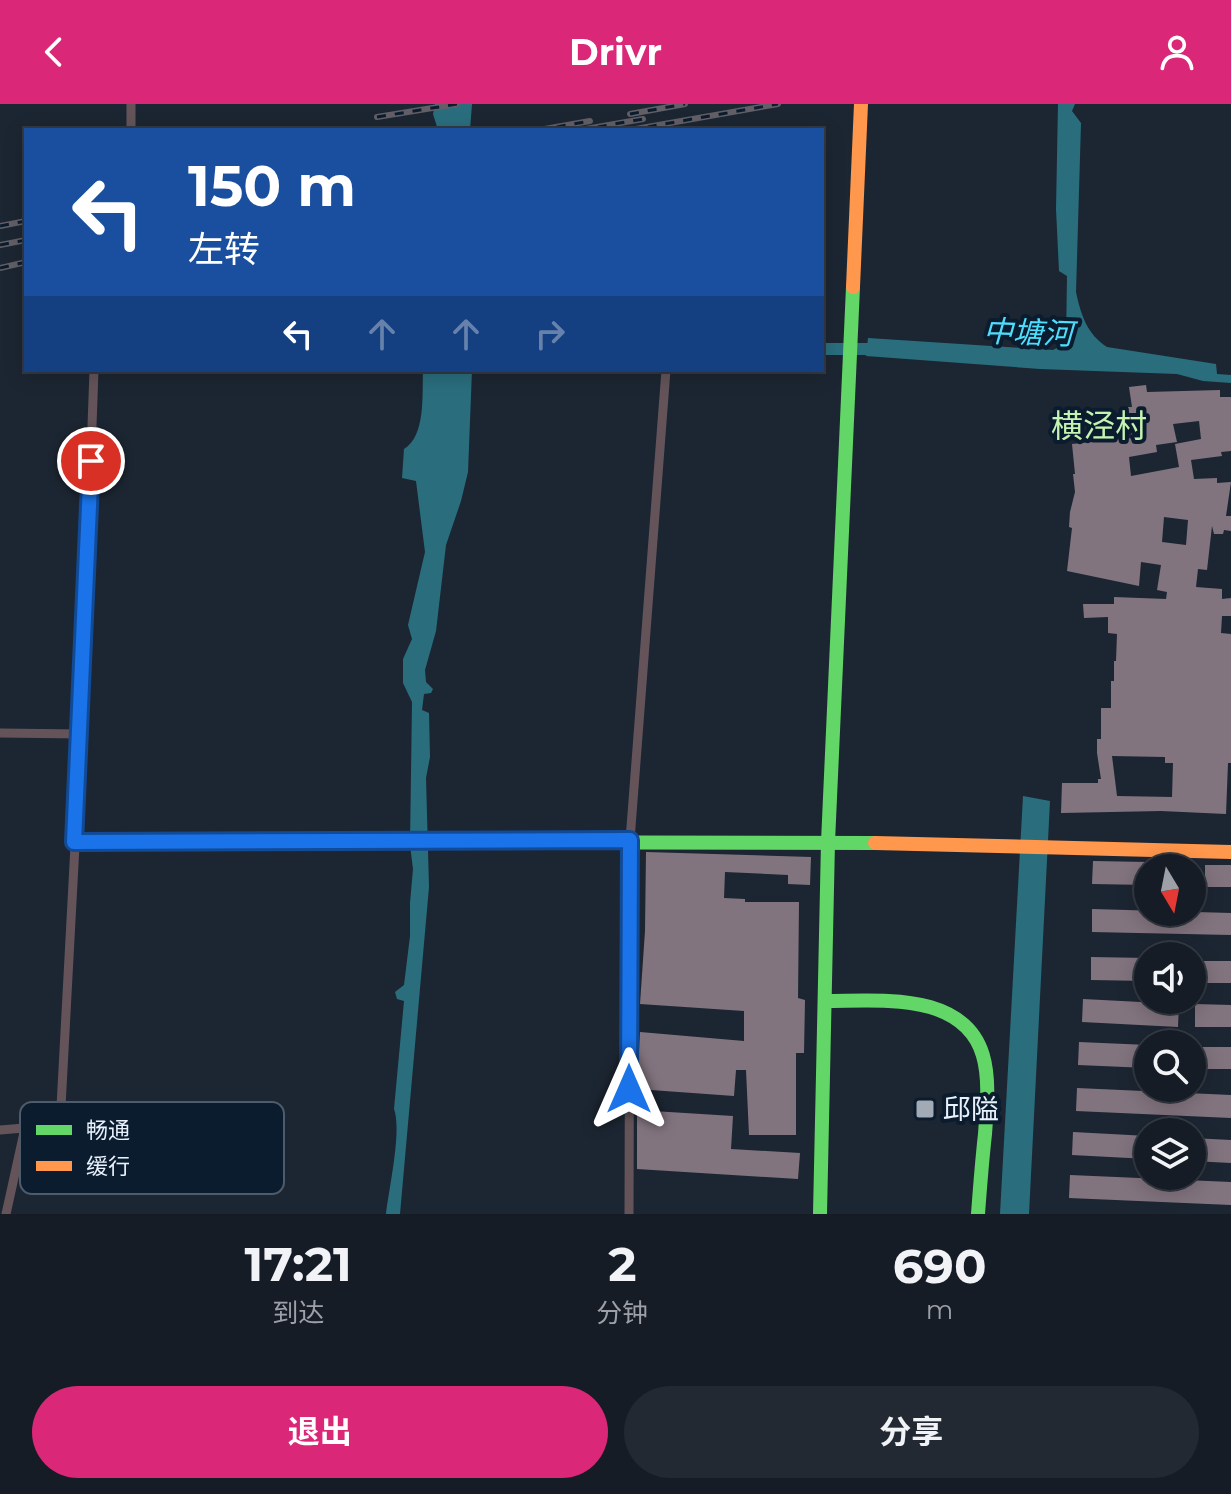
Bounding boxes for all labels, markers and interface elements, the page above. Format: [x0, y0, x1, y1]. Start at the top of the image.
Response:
icon: back [32, 30, 76, 74]
text: Drivr [569, 30, 662, 74]
icon: person [1155, 30, 1199, 74]
text: 150 m [188, 152, 356, 220]
icon: left [56, 160, 160, 264]
text: 左转 [188, 227, 260, 271]
icon: left [276, 312, 320, 356]
icon: ahead [360, 312, 404, 356]
icon: ahead [444, 312, 488, 356]
icon: right [528, 312, 572, 356]
water label: 中塘河 [982, 312, 1079, 353]
district label: 横泾村 [1051, 406, 1147, 445]
pin [57, 427, 125, 495]
icon: arrive [69, 439, 113, 483]
north arrow [1134, 854, 1206, 926]
map controls [1134, 854, 1206, 1190]
button: sound [1134, 942, 1206, 1014]
button: search [1134, 1030, 1206, 1102]
position arrow [587, 1047, 671, 1131]
place label: 邱隘 [943, 1092, 999, 1126]
marker: 邱隘 [914, 1098, 936, 1120]
legend [20, 1102, 284, 1194]
text: 畅通 [86, 1117, 130, 1144]
button: layers [1134, 1118, 1206, 1190]
text: 缓行 [86, 1153, 130, 1180]
text: 17:21 [244, 1235, 352, 1293]
text: 2 [608, 1235, 636, 1293]
text: 690 [893, 1237, 987, 1295]
text: m [926, 1294, 953, 1326]
text: 到达 [272, 1297, 324, 1329]
text: 分钟 [596, 1297, 648, 1329]
button: 退出 [32, 1386, 608, 1478]
button: 分享 [624, 1386, 1199, 1478]

